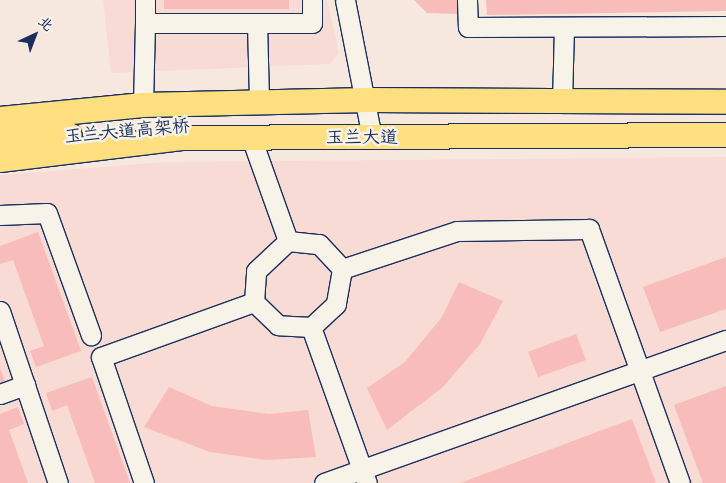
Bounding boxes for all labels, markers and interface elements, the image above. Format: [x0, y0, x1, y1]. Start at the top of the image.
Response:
north arrow [10, 10, 60, 60]
text: 北 [35, 13, 56, 35]
street label: 玉兰大道高架桥 [63, 115, 191, 147]
street label: 玉兰大道 [326, 126, 398, 148]

